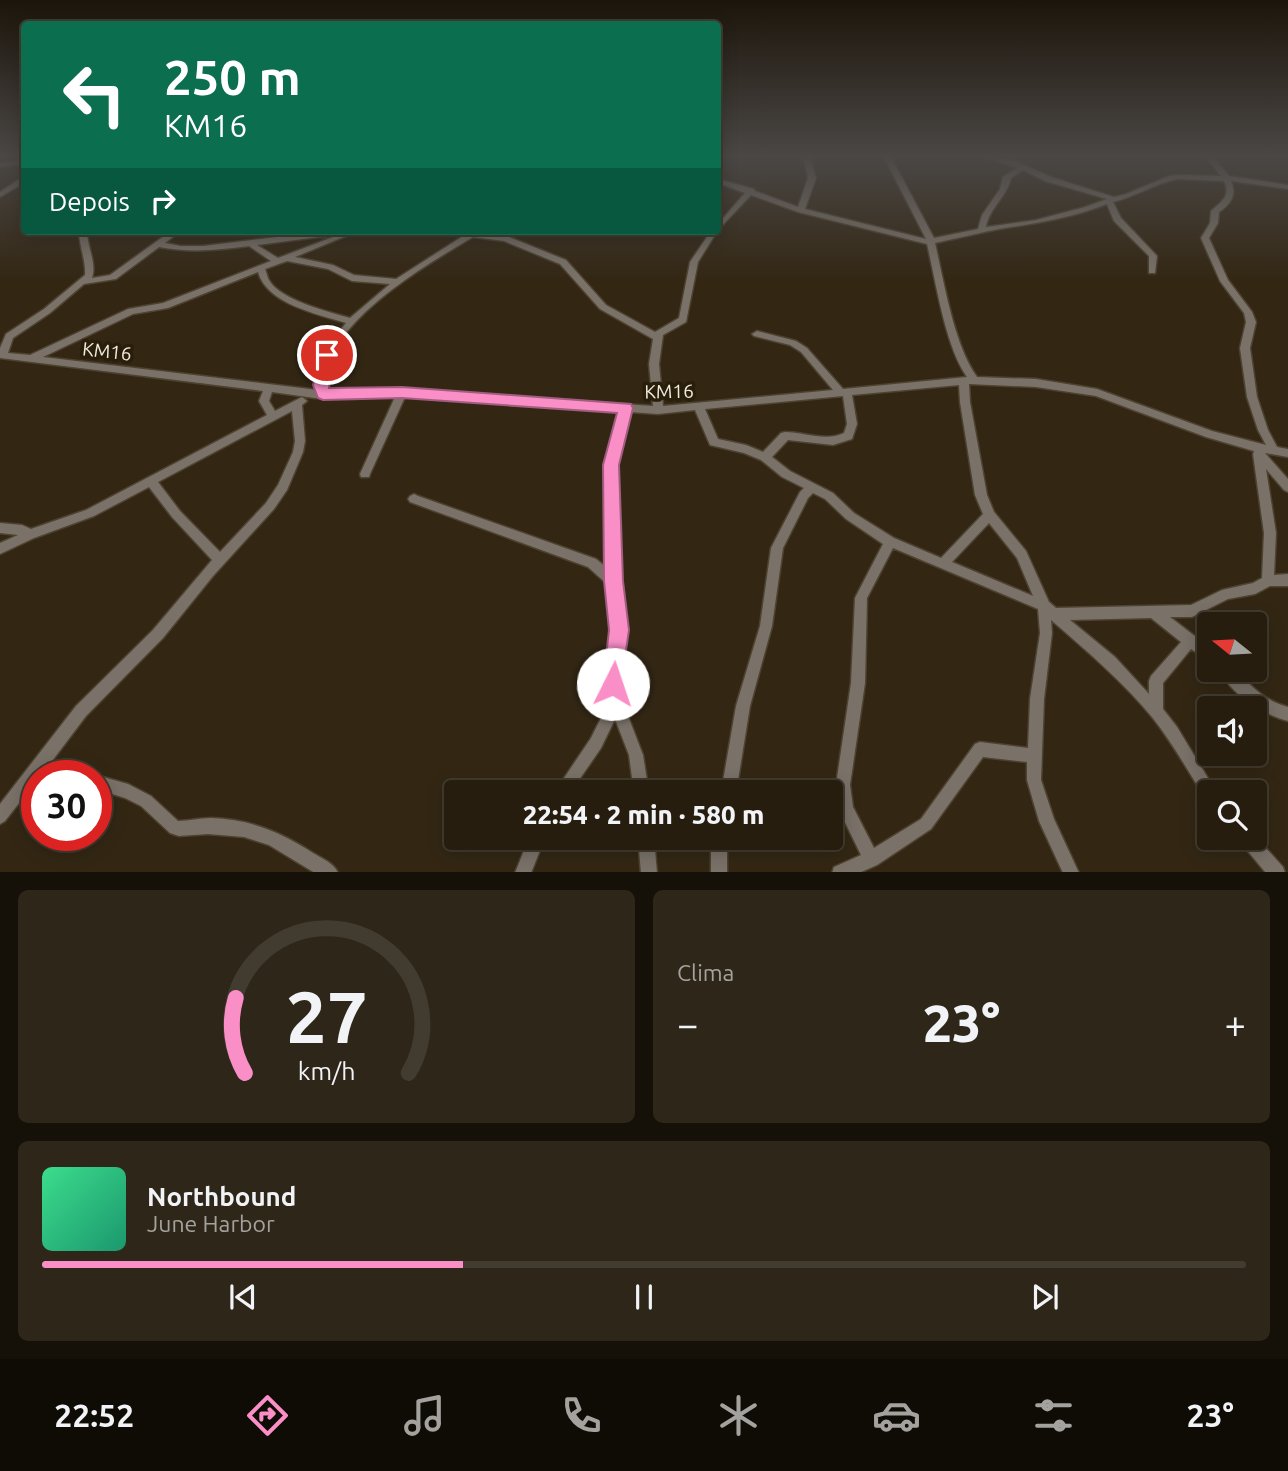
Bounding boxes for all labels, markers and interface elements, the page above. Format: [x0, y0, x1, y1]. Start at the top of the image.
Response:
icon: left [49, 49, 140, 140]
text: 250 m [164, 49, 301, 104]
text: KM16 [164, 107, 247, 143]
icon: right [144, 182, 182, 220]
text: Depois [49, 187, 130, 216]
pin [297, 325, 357, 385]
icon: arrive [308, 336, 346, 374]
street label: KM16 [81, 337, 133, 365]
street label: KM16 [644, 380, 694, 402]
north arrow [1197, 612, 1267, 682]
map controls [1197, 612, 1267, 850]
position arrow [576, 647, 650, 721]
button: sound [1197, 696, 1267, 766]
speed limit sign: 30 [21, 760, 112, 851]
button: search [1197, 780, 1267, 850]
text: 22:54 · 2 min · 580 m [523, 800, 764, 829]
text: Clima [677, 960, 734, 985]
text: 27 [285, 975, 368, 1057]
text: 23° [923, 994, 1000, 1052]
text: − [677, 1003, 698, 1045]
text: + [1225, 1003, 1246, 1045]
text: km/h [298, 1056, 355, 1084]
text: Northbound [147, 1182, 296, 1211]
text: June Harbor [147, 1211, 275, 1236]
icon: previous [224, 1278, 262, 1316]
icon: pause [625, 1278, 663, 1316]
icon: next [1026, 1278, 1064, 1316]
icon: directions [243, 1391, 292, 1440]
icon: music [400, 1391, 449, 1440]
icon: phone [557, 1391, 606, 1440]
icon: climate [714, 1391, 763, 1440]
icon: car [872, 1391, 921, 1440]
icon: filters [1029, 1391, 1078, 1440]
text: 22:52 [54, 1397, 134, 1433]
text: 23° [1186, 1397, 1234, 1433]

